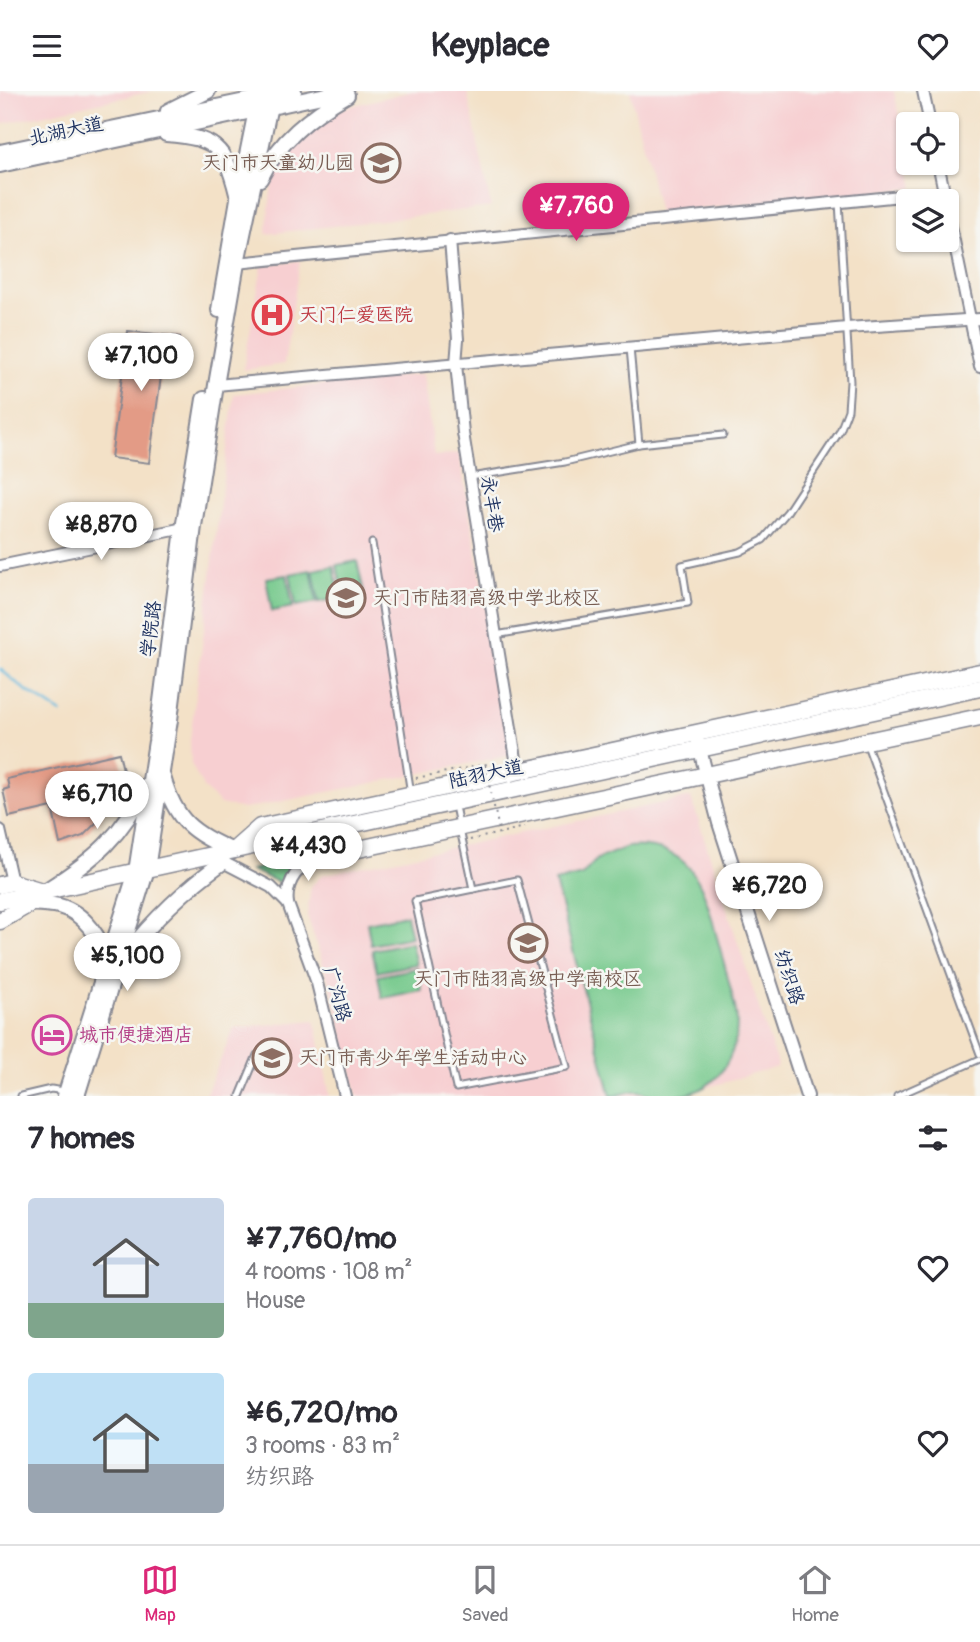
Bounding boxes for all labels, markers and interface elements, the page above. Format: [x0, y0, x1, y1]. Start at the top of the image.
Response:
text: Keyplace [431, 26, 549, 66]
icon: menu [28, 27, 66, 65]
icon: heart [914, 27, 952, 65]
street label: 北湖大道 [26, 111, 106, 151]
map controls [896, 112, 959, 252]
button: locate [896, 112, 959, 175]
school or university icon: 天门市天童幼儿园 [360, 142, 402, 184]
place label: 天门市天童幼儿园 [202, 151, 354, 175]
pin: ¥7,760 [519, 183, 633, 243]
button: layers [896, 189, 959, 252]
text: ¥7,760 [538, 191, 614, 220]
hospital icon: 天门仁爱医院 [251, 294, 293, 336]
place label: 天门仁爱医院 [299, 303, 413, 327]
pin: ¥7,100 [84, 334, 198, 393]
text: ¥7,100 [104, 341, 178, 370]
street label: 永丰巷 [476, 474, 508, 534]
pin: ¥8,870 [44, 503, 158, 562]
text: ¥8,870 [65, 510, 137, 539]
school or university icon: 天门市陆羽高级中学北校区 [325, 577, 367, 619]
place label: 天门市陆羽高级中学北校区 [373, 586, 601, 610]
street label: 学院路 [136, 599, 166, 659]
street label: 陆羽大道 [446, 754, 526, 794]
pin: ¥6,710 [40, 771, 154, 831]
text: ¥6,710 [61, 779, 133, 808]
pin: ¥4,430 [251, 823, 365, 883]
text: ¥4,430 [269, 831, 347, 860]
pin: ¥6,720 [712, 863, 826, 923]
text: ¥6,720 [731, 871, 807, 900]
school or university icon: 天门市陆羽高级中学南校区 [507, 922, 549, 964]
pin: ¥5,100 [70, 933, 184, 993]
text: ¥5,100 [90, 941, 164, 970]
street label: 纺织路 [769, 946, 809, 1008]
street label: 广沟路 [318, 963, 356, 1025]
place label: 天门市陆羽高级中学南校区 [414, 967, 642, 991]
hotel icon: 城市便捷酒店 [31, 1014, 73, 1056]
place label: 城市便捷酒店 [79, 1023, 193, 1047]
school or university icon: 天门市青少年学生活动中心 [251, 1037, 293, 1079]
place label: 天门市青少年学生活动中心 [299, 1046, 527, 1070]
icon: filters [914, 1119, 952, 1157]
text: 7 homes [28, 1120, 135, 1157]
text: ¥7,760/mo [245, 1220, 397, 1257]
icon: home [84, 1226, 168, 1310]
icon: heart [914, 1249, 952, 1287]
text: 4 rooms · 108 m² [245, 1257, 412, 1286]
text: House [245, 1286, 305, 1315]
text: ¥6,720/mo [245, 1394, 398, 1431]
icon: home [84, 1401, 168, 1485]
icon: heart [914, 1424, 952, 1462]
text: 3 rooms · 83 m² [245, 1431, 400, 1460]
text: 纺织路 [245, 1462, 314, 1491]
tab: Map [141, 1561, 179, 1627]
tab: Saved [461, 1561, 509, 1627]
tab: Home [791, 1561, 839, 1627]

